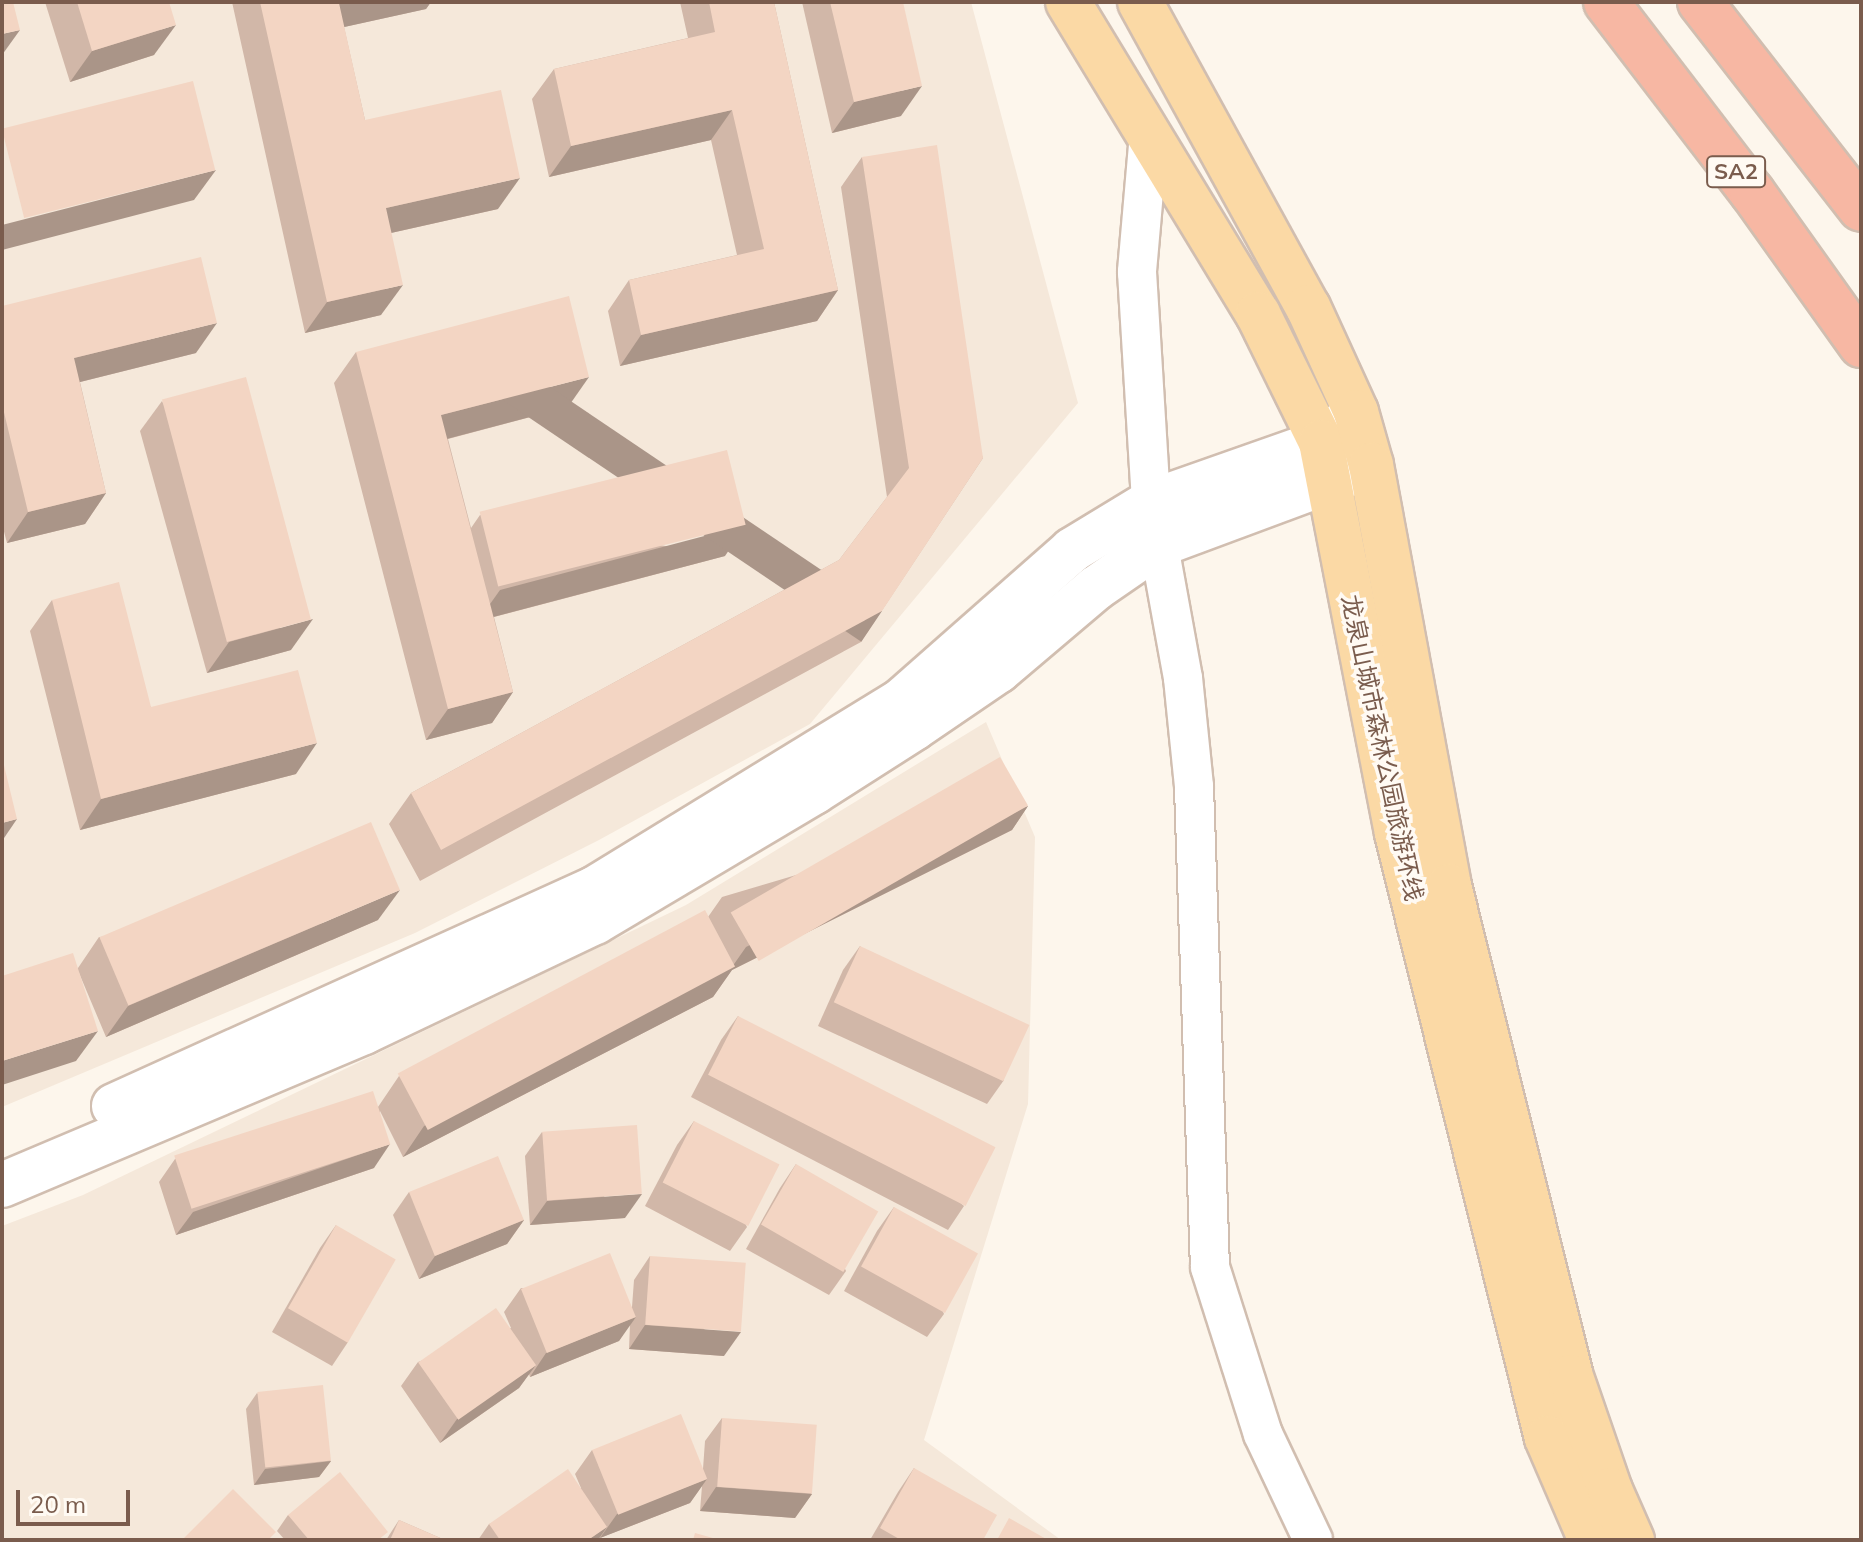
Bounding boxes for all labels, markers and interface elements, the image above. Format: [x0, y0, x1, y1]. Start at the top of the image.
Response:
road number: SA2 [1706, 154, 1766, 190]
street label: 龙泉山城市森林公园旅游环线 [1335, 592, 1429, 904]
scale bar [20, 1474, 134, 1524]
text: 20 m [30, 1489, 86, 1519]

